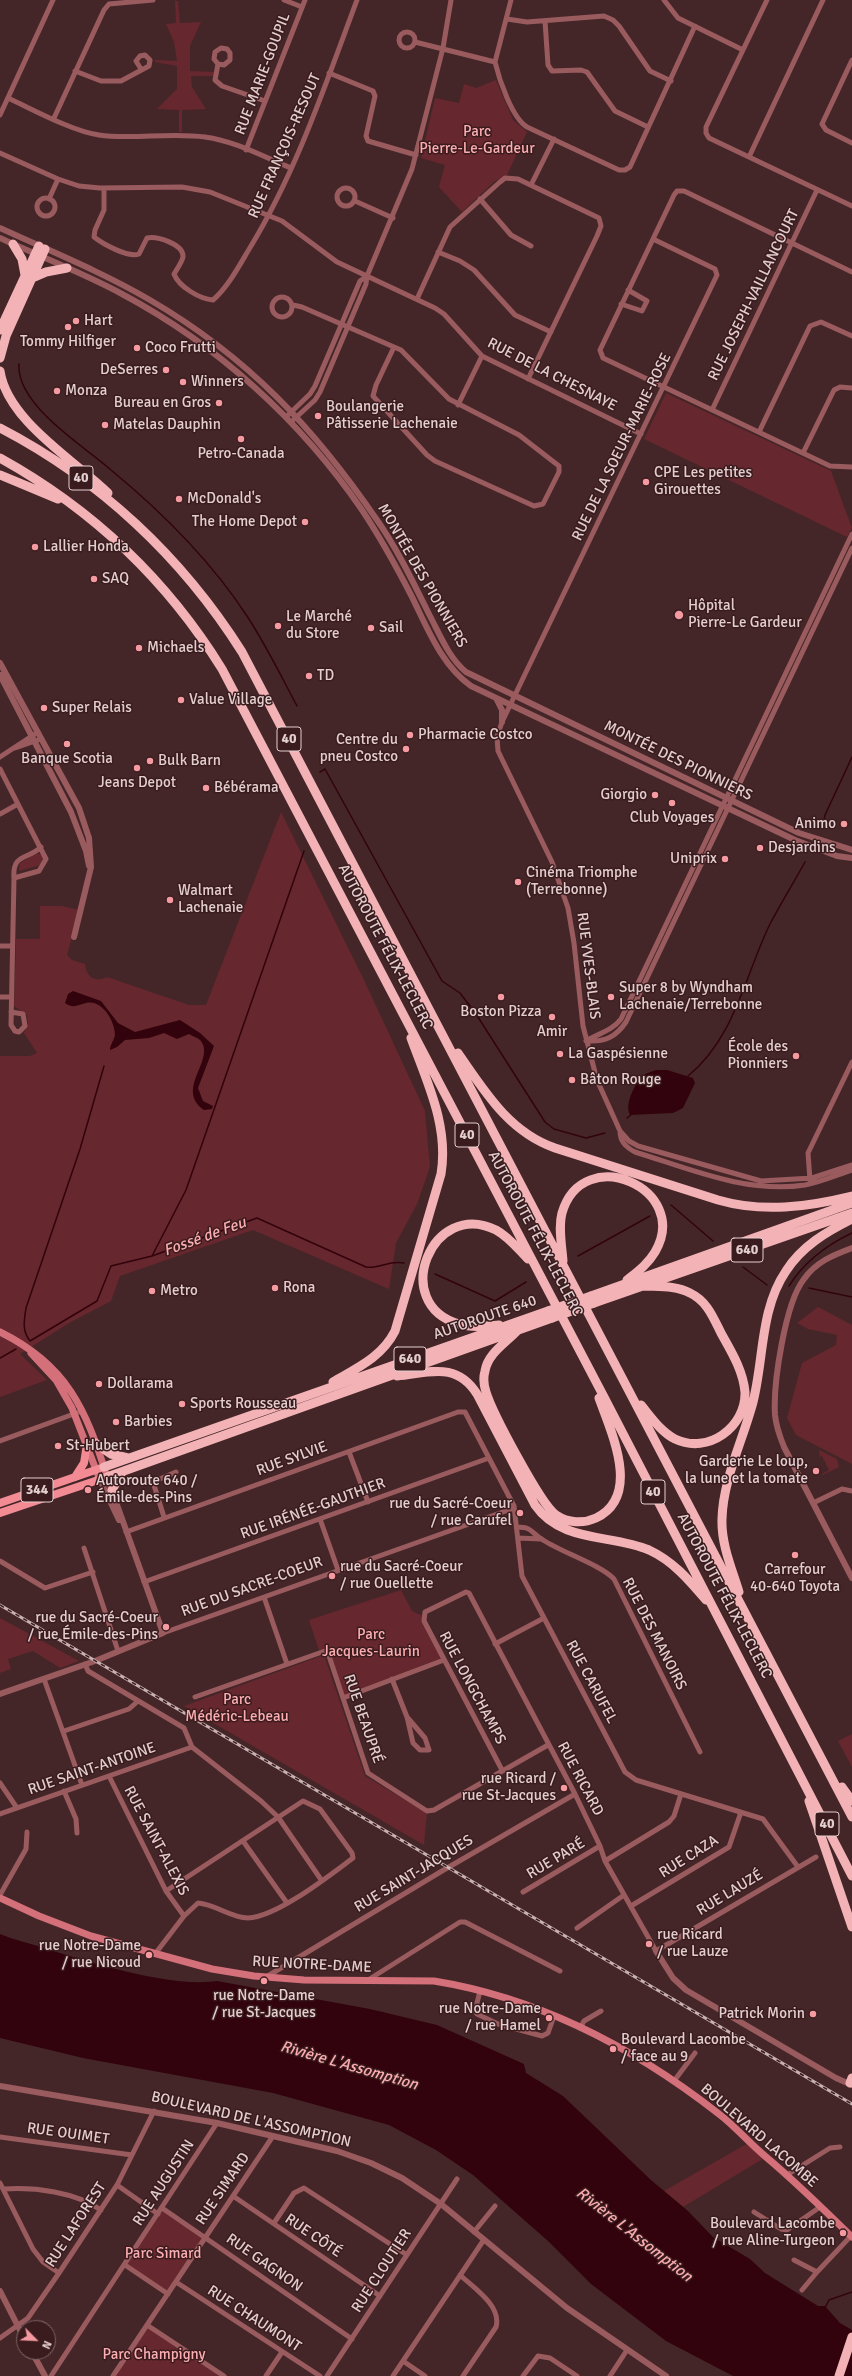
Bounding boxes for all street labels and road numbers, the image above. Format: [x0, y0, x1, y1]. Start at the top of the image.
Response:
street label: RUE MARIE-GOUPIL [231, 10, 295, 138]
street label: RUE FRANÇOIS-RESOUT [245, 71, 325, 221]
street label: RUE JOSEPH-VAILLANCOURT [705, 206, 803, 384]
street label: RUE DE LA CHESNAYE [484, 335, 620, 415]
street label: RUE DE LA SOEUR-MARIE-ROSE [569, 350, 675, 544]
road number: 40 [69, 466, 93, 490]
street label: MONTÉE DES PIONNIERS [373, 501, 471, 651]
street label: MONTÉE DES PIONNIERS [601, 717, 755, 805]
road number: 40 [277, 727, 301, 751]
street label: AUTOROUTE FÉLIX-LECLERC [334, 861, 436, 1033]
street label: RUE YVES-BLAIS [573, 912, 603, 1020]
road number: 40 [455, 1123, 479, 1147]
street label: AUTOROUTE FÉLIX-LECLERC [484, 1148, 586, 1320]
road number: 640 [731, 1238, 763, 1262]
street label: AUTOROUTE 640 [431, 1292, 539, 1344]
road number: 640 [394, 1347, 426, 1371]
street label: RUE SYLVIE [254, 1438, 330, 1480]
street label: RUE IRÉNÉE-GAUTHIER [238, 1474, 388, 1544]
road number: 344 [21, 1478, 53, 1502]
road number: 40 [641, 1480, 665, 1504]
street label: AUTOROUTE FÉLIX-LECLERC [673, 1510, 775, 1682]
street label: RUE DU SACRE-COEUR [179, 1553, 325, 1621]
street label: RUE DES MANOIRS [618, 1575, 690, 1693]
street label: RUE LONGCHAMPS [435, 1629, 509, 1747]
street label: RUE CARUFEL [562, 1637, 620, 1727]
street label: RUE BEAUPRÉ [339, 1672, 387, 1766]
street label: RUE SAINT-ANTOINE [26, 1739, 158, 1799]
street label: RUE RICARD [553, 1739, 607, 1819]
street label: RUE SAINT-ALEXIS [120, 1783, 192, 1899]
road number: 40 [815, 1812, 839, 1836]
street label: RUE SAINT-JACQUES [351, 1831, 477, 1917]
street label: RUE CAZA [656, 1832, 722, 1882]
street label: RUE PARÉ [524, 1835, 588, 1883]
street label: RUE LAUZÉ [694, 1866, 766, 1920]
street label: RUE NOTRE-DAME [252, 1953, 372, 1977]
street label: BOULEVARD LACOMBE [697, 2080, 821, 2192]
street label: BOULEVARD DE L'ASSOMPTION [149, 2088, 353, 2152]
street label: RUE OUIMET [26, 2119, 110, 2149]
street label: RUE AUGUSTIN [129, 2137, 199, 2229]
street label: RUE SIMARD [192, 2149, 254, 2229]
street label: RUE LAFOREST [42, 2179, 110, 2271]
street label: RUE CÔTÉ [281, 2210, 345, 2262]
street label: RUE CLOUTIER [348, 2226, 416, 2316]
street label: RUE GAGNON [222, 2230, 306, 2296]
street label: RUE CHAUMONT [204, 2282, 304, 2356]

